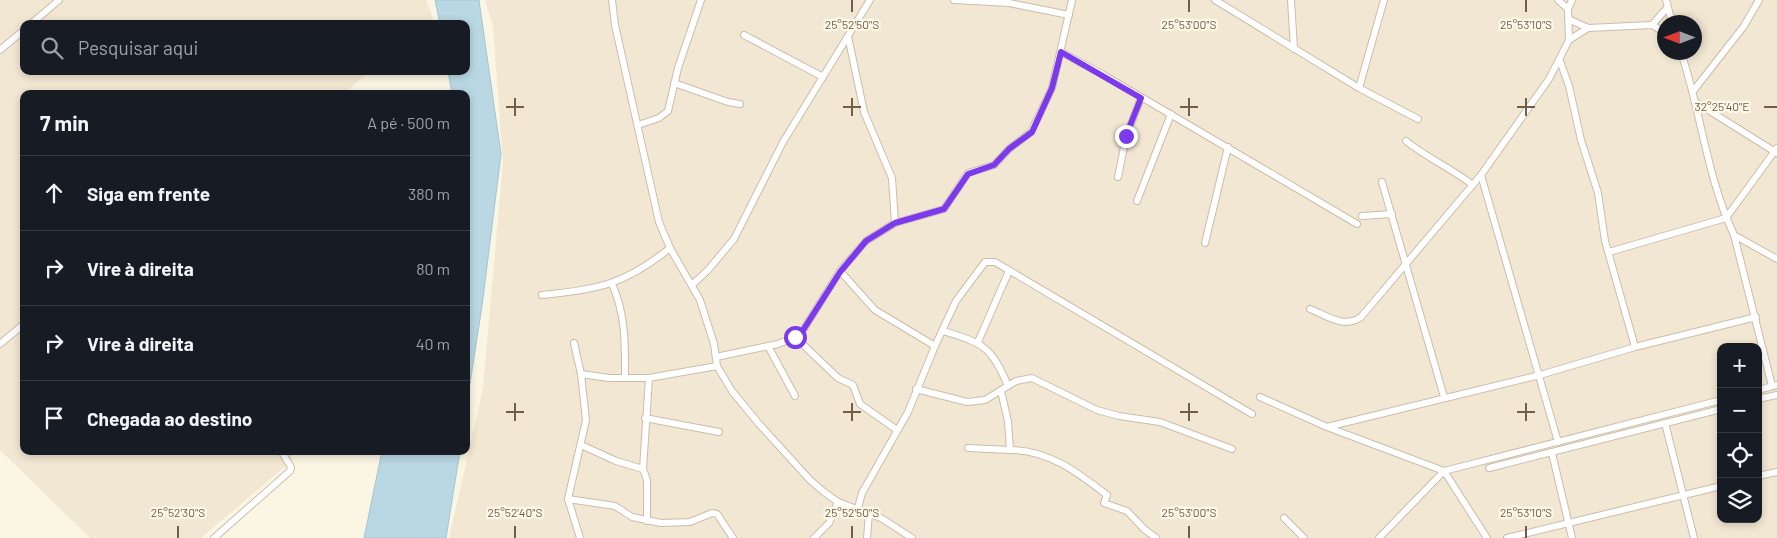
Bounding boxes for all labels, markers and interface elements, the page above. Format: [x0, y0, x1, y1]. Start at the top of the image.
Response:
north arrow [1657, 15, 1702, 60]
text: 25°52'50"S [825, 17, 879, 31]
text: 25°53'00"S [1162, 17, 1216, 31]
text: 25°53'10"S [1500, 17, 1552, 31]
search box [20, 20, 470, 75]
icon: search [38, 34, 66, 62]
text: Pesquisar aqui [78, 36, 198, 59]
text: 32°25'40"E [1694, 99, 1750, 113]
text: 7 min [40, 110, 89, 135]
text: A pé · 500 m [367, 113, 450, 132]
route end [1115, 125, 1138, 148]
icon: ahead [40, 179, 68, 207]
text: Siga em frente [87, 182, 210, 205]
text: 380 m [408, 184, 450, 203]
icon: right [40, 254, 68, 282]
text: Vire à direita [87, 257, 194, 280]
text: 80 m [416, 259, 450, 278]
route start [784, 326, 807, 349]
icon: right [40, 329, 68, 357]
text: Vire à direita [87, 332, 194, 355]
text: 40 m [416, 334, 450, 353]
map controls [1717, 343, 1762, 523]
button: + [1717, 343, 1762, 388]
button: − [1717, 388, 1762, 433]
icon: arrive [40, 404, 68, 432]
text: Chegada ao destino [87, 407, 252, 430]
button: locate [1717, 433, 1762, 478]
button: layers [1717, 478, 1762, 523]
text: 25°52'30"S [151, 505, 205, 519]
text: 25°52'40"S [488, 505, 542, 519]
text: 25°52'50"S [825, 505, 879, 519]
text: 25°53'00"S [1162, 505, 1216, 519]
text: 25°53'10"S [1500, 505, 1552, 519]

